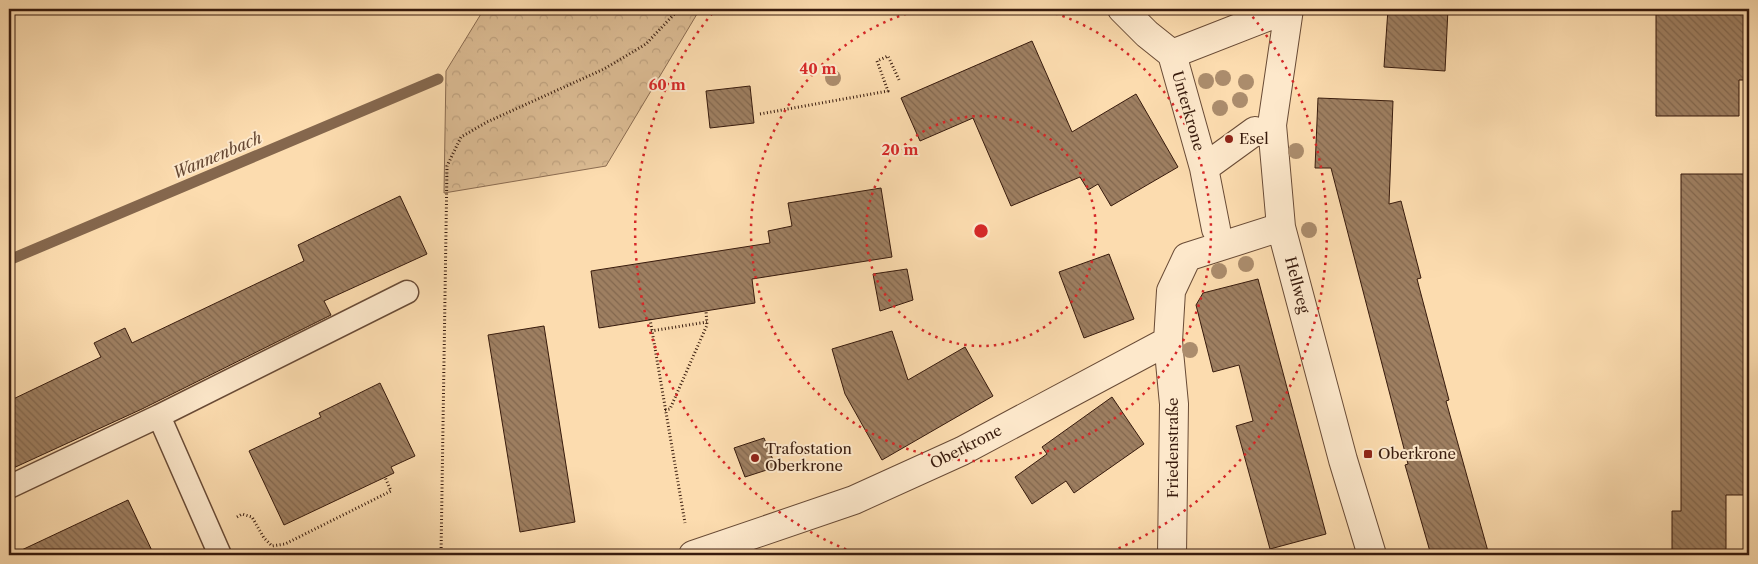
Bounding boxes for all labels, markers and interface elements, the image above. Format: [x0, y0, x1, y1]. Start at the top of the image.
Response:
text: 40 m [799, 59, 837, 78]
street label: Unterkrone [1168, 69, 1209, 153]
text: 60 m [648, 75, 686, 94]
water label: Wannenbach [169, 127, 265, 183]
place label: Esel [1239, 129, 1269, 148]
marker: Esel [1223, 133, 1235, 145]
text: 20 m [881, 140, 919, 159]
centre of rings [972, 222, 990, 240]
street label: Hellweg [1281, 254, 1314, 315]
street label: Friedenstraße [1163, 398, 1182, 498]
street label: Oberkrone [927, 420, 1005, 473]
place label: Trafostation Oberkrone [765, 439, 853, 475]
place label: Oberkrone [1378, 444, 1456, 463]
marker: Oberkrone [1362, 448, 1374, 460]
marker: Trafostation Oberkrone [749, 452, 761, 464]

